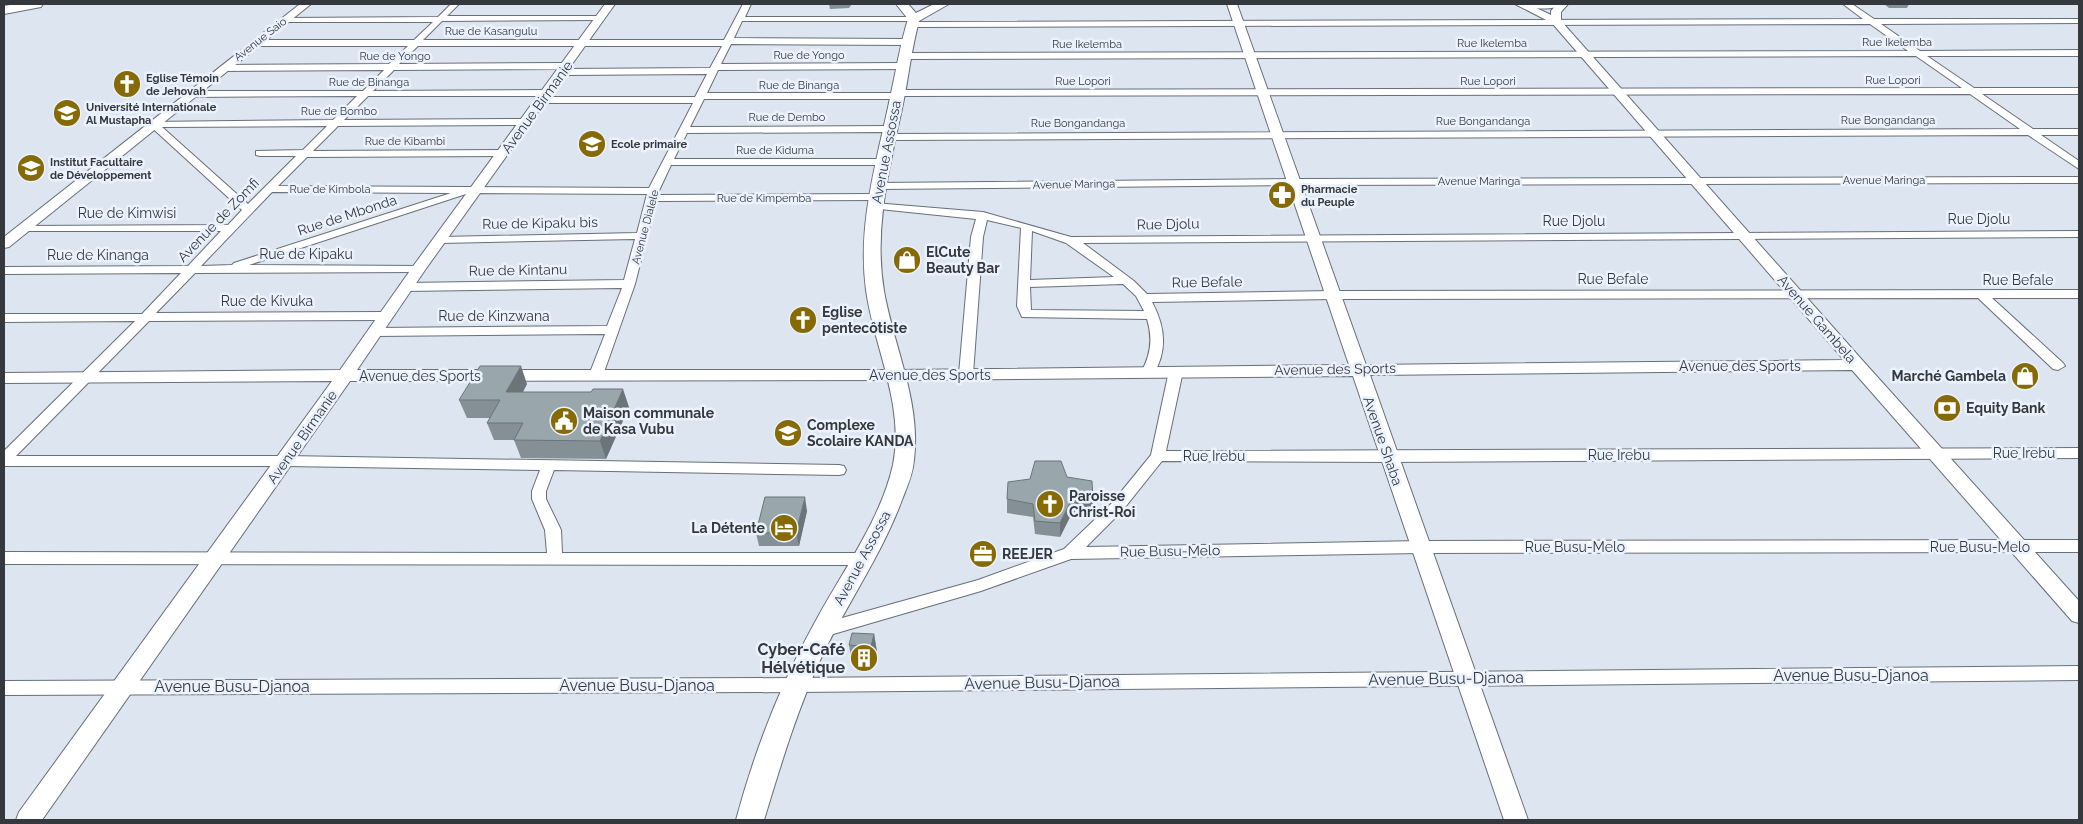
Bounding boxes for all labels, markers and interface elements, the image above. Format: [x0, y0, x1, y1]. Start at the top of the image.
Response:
street label: Avenue Saio [231, 15, 289, 64]
street label: Rue de Kasangulu [445, 25, 537, 38]
street label: Rue Ikelemba [1862, 36, 1932, 49]
street label: Rue Ikelemba [1457, 37, 1527, 50]
street label: Rue Ikelemba [1052, 38, 1122, 51]
street label: Rue de Yongo [773, 49, 845, 62]
street label: Rue de Yongo [359, 50, 431, 63]
street label: Avenue Birmanie [498, 58, 576, 156]
church icon: Eglise Témoin de Jehovah [112, 69, 142, 99]
place label: Eglise Témoin de Jehovah [146, 72, 219, 98]
street label: Rue Lopori [1865, 74, 1921, 87]
street label: Rue Lopori [1055, 75, 1111, 88]
street label: Rue Lopori [1460, 75, 1516, 88]
street label: Rue de Binanga [329, 76, 409, 89]
street label: Rue de Binanga [759, 79, 839, 92]
school or university icon: Université Internationale Al Mustapha [52, 98, 82, 128]
street label: Avenue Assossa [868, 99, 904, 205]
place label: Université Internationale Al Mustapha [86, 101, 217, 127]
street label: Rue de Bombo [301, 105, 378, 118]
street label: Rue de Dembo [749, 111, 826, 124]
street label: Rue Bongandanga [1841, 114, 1935, 127]
street label: Rue Bongandanga [1436, 115, 1530, 128]
street label: Rue Bongandanga [1031, 117, 1125, 130]
school or university icon: Ecole primaire [577, 129, 607, 159]
street label: Rue de Kibambi [365, 135, 445, 148]
place label: Ecole primaire [611, 138, 688, 151]
street label: Rue de Kiduma [736, 144, 814, 157]
school or university icon: Institut Facultaire de Développement [16, 153, 46, 183]
place label: Institut Facultaire de Développement [50, 156, 152, 182]
street label: Avenue Maringa [1843, 174, 1925, 187]
street label: Avenue de Zomfi [174, 175, 262, 265]
street label: Avenue Maringa [1438, 175, 1520, 188]
street label: Avenue Maringa [1033, 177, 1115, 192]
pharmacy icon: Pharmacie du Peuple [1267, 180, 1297, 210]
street label: Rue de Kimbola [290, 183, 370, 196]
place label: Pharmacie du Peuple [1301, 183, 1358, 209]
street label: Avenue Dialele [629, 188, 662, 266]
street label: Rue de Mbonda [295, 191, 399, 239]
street label: Rue de Kimpemba [717, 192, 811, 205]
street label: Rue de Kimwisi [78, 205, 176, 221]
street label: Rue Djolu [1948, 211, 2010, 227]
street label: Rue Djolu [1543, 213, 1605, 229]
street label: Rue de Kipaku bis [482, 214, 598, 232]
street label: Rue Djolu [1136, 215, 1200, 233]
place label: ElCute Beauty Bar [926, 244, 1000, 276]
shop icon: ElCute Beauty Bar [892, 245, 922, 275]
street label: Rue de Kipaku [259, 246, 353, 262]
street label: Rue de Kinanga [47, 247, 149, 263]
street label: Rue de Kintanu [469, 261, 567, 279]
street label: Rue Befale [1578, 271, 1648, 287]
street label: Avenue Gambela [1774, 272, 1860, 366]
street label: Rue Befale [1983, 272, 2053, 288]
street label: Rue Befale [1171, 273, 1243, 291]
street label: Rue de Kivuka [221, 293, 313, 309]
place label: Eglise pentecôtiste [822, 304, 908, 336]
church icon: Eglise pentecôtiste [788, 305, 818, 335]
street label: Rue de Kinzwana [438, 308, 550, 324]
street label: Avenue des Sports [1679, 358, 1801, 374]
street label: Avenue des Sports [1274, 360, 1396, 378]
shop icon: Marché Gambela [2010, 361, 2040, 391]
street label: Avenue des Sports [869, 367, 991, 383]
street label: Avenue des Sports [359, 368, 481, 384]
place label: Marché Gambela [1892, 368, 2006, 384]
street label: Avenue Birmanie [264, 387, 340, 487]
bank icon: Equity Bank [1932, 393, 1962, 423]
street label: Avenue Shaba [1360, 394, 1406, 488]
place label: Equity Bank [1966, 400, 2045, 416]
place label: Maison communale de Kasa Vubu [583, 405, 715, 437]
public building icon: Maison communale de Kasa Vubu [549, 406, 579, 436]
place label: Complexe Scolaire KANDA [807, 417, 914, 449]
school or university icon: Complexe Scolaire KANDA [773, 418, 803, 448]
street label: Rue Irebu [1993, 445, 2055, 461]
street label: Rue Irebu [1588, 447, 1650, 463]
street label: Rue Irebu [1183, 448, 1245, 464]
place label: Paroisse Christ-Roi [1069, 488, 1135, 520]
church icon: Paroisse Christ-Roi [1035, 489, 1065, 519]
street label: Avenue Assossa [830, 508, 894, 608]
hotel icon: La Détente [769, 513, 799, 543]
place label: La Détente [691, 520, 766, 536]
office icon: REEJER [968, 539, 998, 569]
street label: Rue Busu-Melo [1525, 539, 1625, 555]
street label: Rue Busu-Melo [1930, 539, 2030, 555]
street label: Rue Busu-Melo [1120, 542, 1220, 560]
place label: REEJER [1002, 546, 1053, 562]
place label: Cyber-Café Hélvétique [757, 640, 845, 677]
building icon: Cyber-Café Hélvétique [849, 643, 879, 673]
street label: Avenue Busu-Djanoa [1773, 666, 1929, 685]
street label: Avenue Busu-Djanoa [1368, 668, 1524, 689]
street label: Avenue Busu-Djanoa [964, 672, 1120, 693]
street label: Avenue Busu-Djanoa [559, 676, 715, 695]
street label: Avenue Busu-Djanoa [154, 677, 310, 696]

